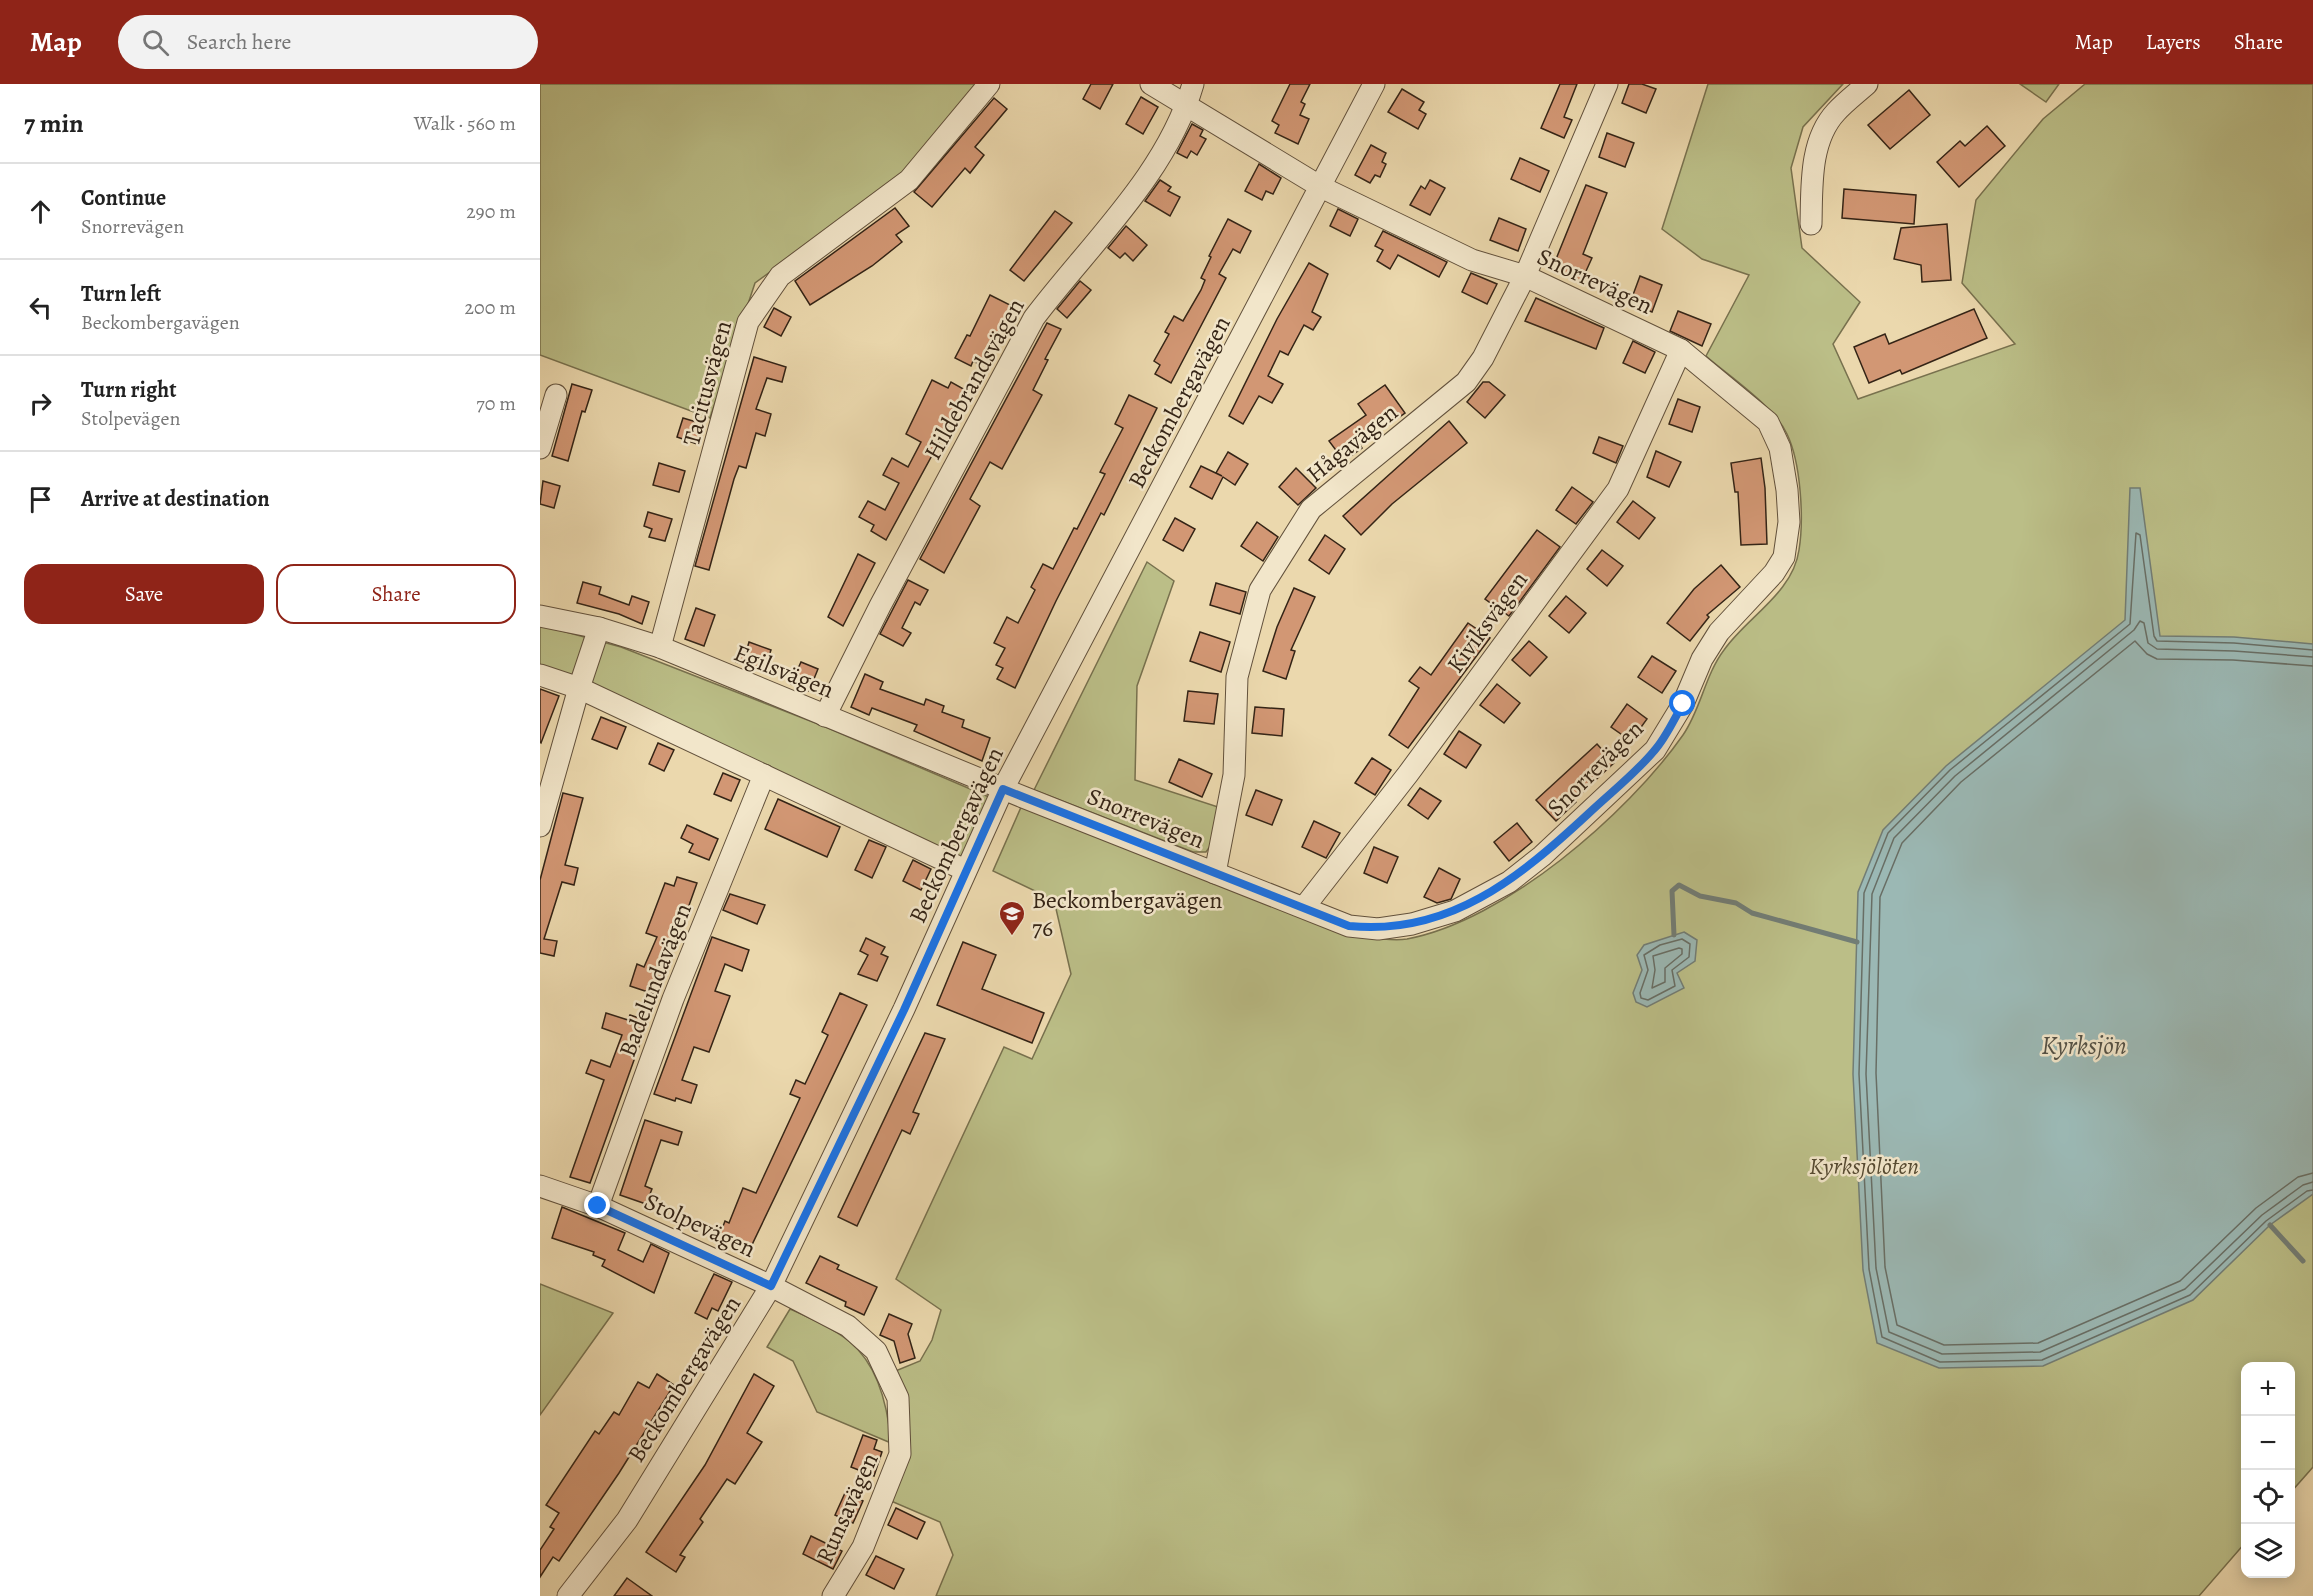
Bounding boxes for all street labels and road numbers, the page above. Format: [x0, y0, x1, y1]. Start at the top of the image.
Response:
street label: Snorrevägen [1532, 240, 1658, 322]
street label: Hildebrandsvägen [916, 293, 1032, 465]
street label: Beckombergavägen [1120, 310, 1238, 494]
street label: Tacitusvägen [675, 317, 739, 449]
street label: Hågavägen [1300, 396, 1404, 490]
street label: Kiviksvägen [1439, 565, 1535, 679]
street label: Egilsvägen [729, 637, 839, 705]
street label: Snorrevägen [1540, 713, 1650, 823]
street label: Beckombergavägen [901, 742, 1011, 928]
street label: Snorrevägen [1083, 780, 1209, 856]
street label: Badelundavägen [611, 899, 699, 1061]
street label: Stolpevägen [639, 1185, 761, 1265]
street label: Beckombergavägen [620, 1290, 748, 1468]
street label: Runsavägen [808, 1448, 886, 1568]

